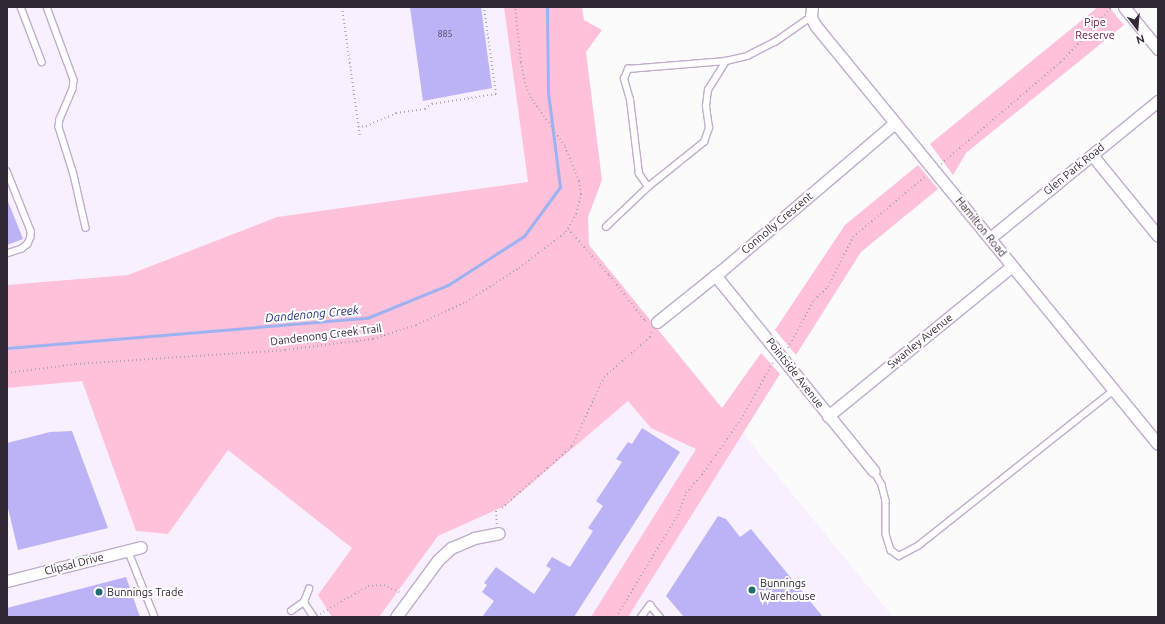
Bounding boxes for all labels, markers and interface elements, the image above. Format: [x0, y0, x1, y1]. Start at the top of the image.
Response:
north arrow [1117, 8, 1157, 48]
park label: Pipe Reserve [1075, 16, 1115, 42]
house number: 885 [437, 29, 453, 39]
text: N [1135, 33, 1146, 46]
street label: Glen Park Road [1041, 140, 1107, 198]
street label: Connolly Crescent [739, 189, 815, 257]
street label: Hamilton Road [953, 194, 1009, 260]
water label: Dandenong Creek [265, 303, 359, 325]
street label: Swanley Avenue [885, 311, 955, 371]
street label: Dandenong Creek Trail [269, 322, 383, 348]
street label: Pointside Avenue [763, 335, 827, 411]
street label: Clipsal Drive [43, 550, 105, 578]
place label: Bunnings Warehouse [760, 577, 816, 603]
place label: Bunnings Trade [107, 585, 183, 599]
marker: Bunnings Warehouse [747, 585, 757, 595]
marker: Bunnings Trade [94, 587, 104, 597]

